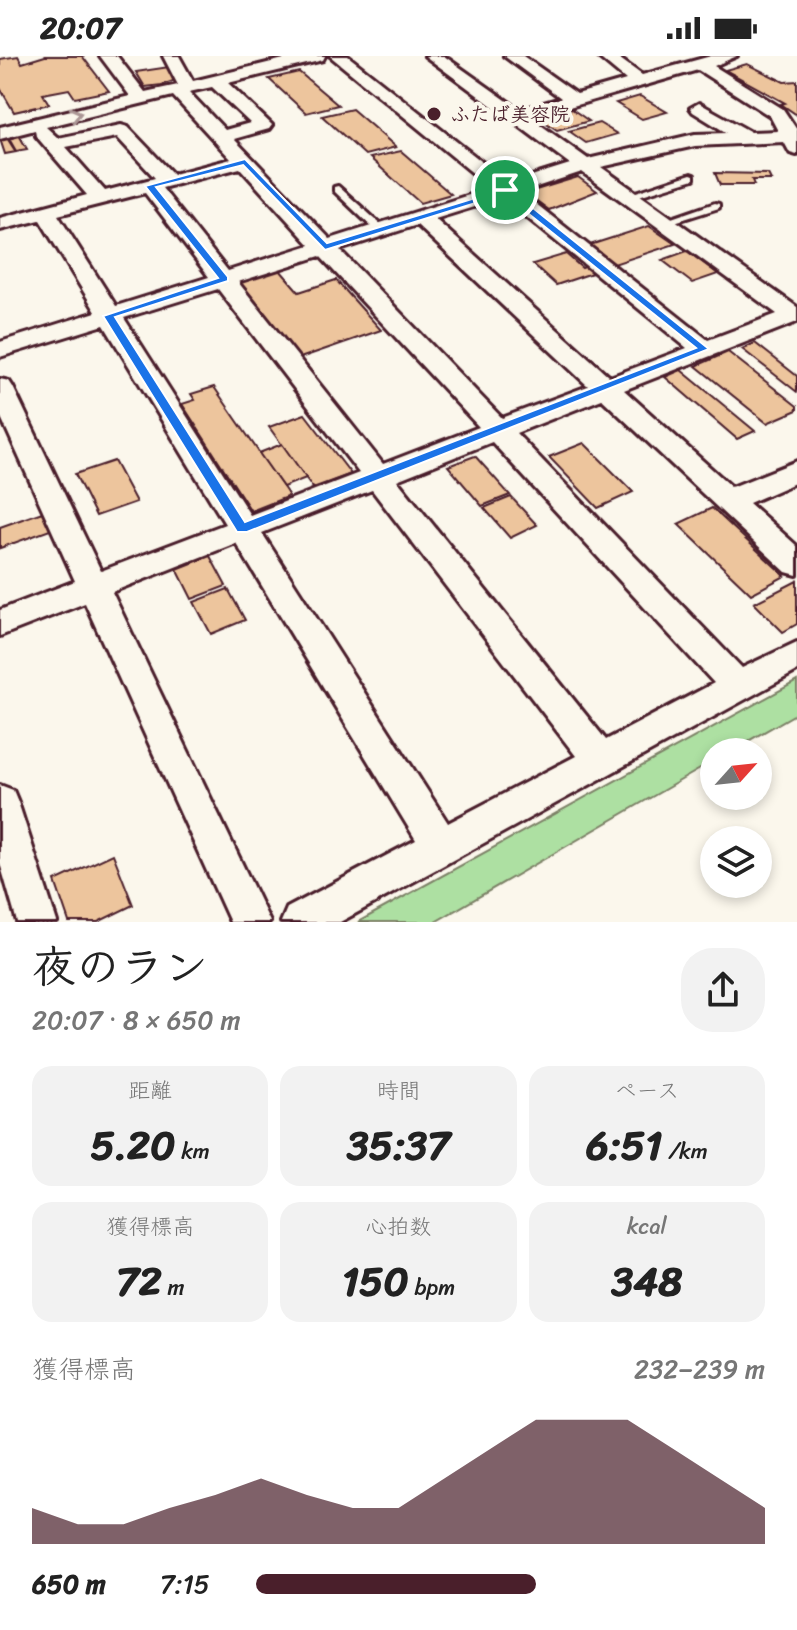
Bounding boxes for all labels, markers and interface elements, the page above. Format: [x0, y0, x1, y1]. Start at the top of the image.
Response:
text: 20:07 [40, 1, 121, 55]
place label: ふたば美容院 [450, 97, 570, 132]
marker: ふたば美容院 [425, 105, 443, 123]
one-way arrow [68, 107, 82, 124]
pin [471, 156, 539, 224]
icon: arrive [483, 168, 527, 212]
north arrow [700, 738, 772, 810]
map controls [700, 738, 772, 898]
button: layers [700, 826, 772, 898]
text: 夜のラン [32, 928, 208, 1006]
button: share [681, 948, 765, 1032]
text: 20:07 · 8 × 650 m [32, 997, 241, 1043]
text: 距離 [128, 1071, 172, 1110]
text: 時間 [376, 1071, 421, 1110]
text: ペース [614, 1071, 679, 1110]
text: 5.20 [91, 1110, 175, 1181]
text: 35:37 [347, 1110, 450, 1181]
text: 6:51 [586, 1110, 662, 1181]
text: km [175, 1132, 210, 1171]
text: /km [662, 1132, 708, 1171]
text: 獲得標高 [106, 1207, 194, 1246]
text: 心拍数 [365, 1207, 432, 1246]
text: kcal [627, 1207, 667, 1246]
text: 72 [116, 1246, 162, 1317]
text: 150 [342, 1246, 409, 1317]
text: 348 [611, 1246, 682, 1317]
text: m [162, 1268, 184, 1307]
text: bpm [409, 1268, 455, 1307]
text: 獲得標高 [32, 1346, 136, 1392]
text: 232–239 m [634, 1346, 765, 1392]
text: 650 m [32, 1561, 106, 1607]
text: 7:15 [160, 1561, 210, 1607]

